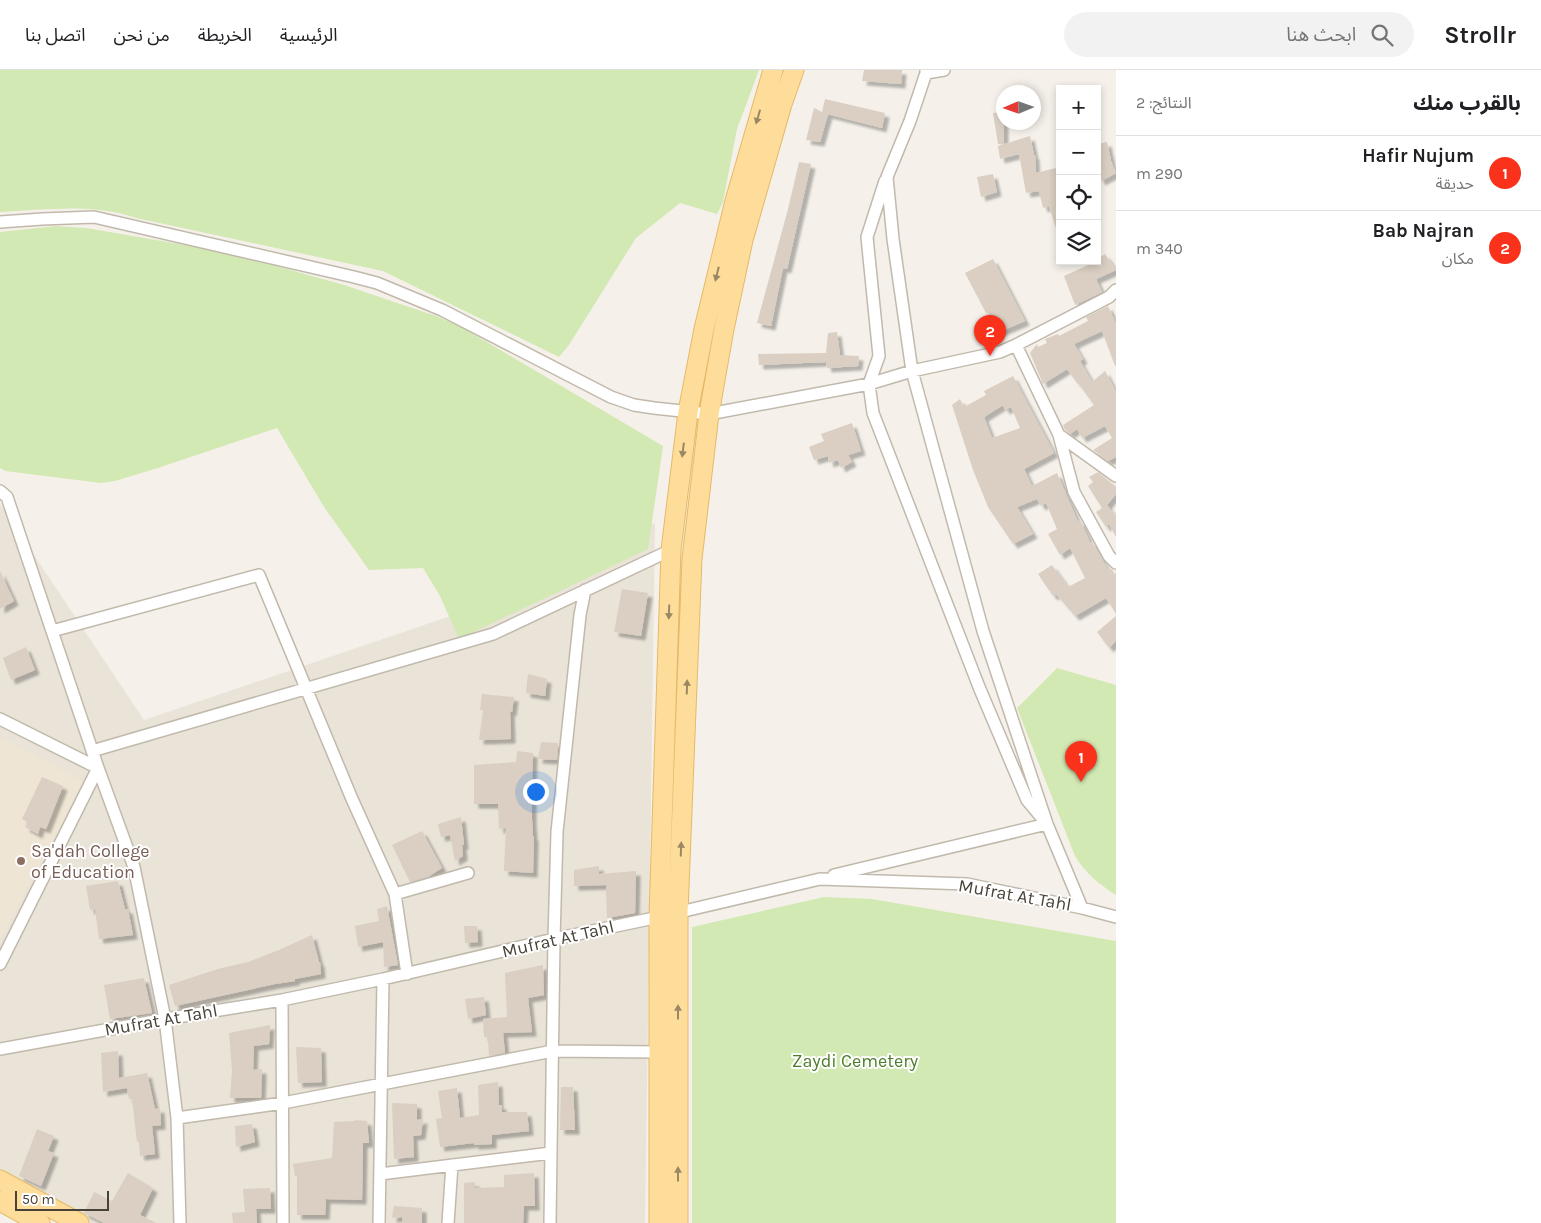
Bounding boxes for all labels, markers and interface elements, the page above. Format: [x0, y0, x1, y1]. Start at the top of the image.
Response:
search box [1064, 12, 1414, 57]
icon: search [1368, 21, 1396, 49]
text: Strollr [1444, 21, 1516, 49]
text: اتصل بنا [25, 24, 85, 46]
text: من نحن [113, 24, 170, 46]
text: الخريطة [198, 24, 252, 46]
text: الرئيسية [280, 24, 338, 46]
text: ابحث هنا [1286, 24, 1356, 46]
north arrow [996, 85, 1041, 130]
map controls [1056, 85, 1101, 265]
button: + [1056, 85, 1101, 130]
text: بالقرب منك [1413, 91, 1521, 115]
text: النتائج: 2 [1136, 93, 1192, 112]
one-way arrow [754, 109, 762, 124]
button: − [1056, 130, 1101, 175]
text: Hafir Nujum [1362, 145, 1474, 167]
text: 290 m [1136, 164, 1183, 183]
text: 1 [1502, 164, 1508, 183]
text: حديقة [1436, 174, 1474, 193]
button: locate [1056, 175, 1101, 220]
button: layers [1056, 220, 1101, 265]
text: Bab Najran [1373, 220, 1474, 242]
text: 340 m [1136, 239, 1183, 258]
text: 2 [1500, 239, 1510, 258]
text: مكان [1442, 249, 1474, 268]
one-way arrow [713, 266, 721, 281]
pin: 2 [974, 315, 1006, 356]
one-way arrow [679, 443, 687, 459]
one-way arrow [664, 604, 672, 620]
one-way arrow [683, 679, 691, 695]
pin: 1 [1065, 741, 1097, 782]
your location [523, 779, 549, 805]
place label: Sa'dah College of Education [31, 840, 150, 883]
one-way arrow [677, 841, 685, 857]
marker: Sa'dah College of Education [15, 855, 27, 867]
street label: Mufrat At Tahl [957, 874, 1073, 916]
street label: Mufrat At Tahl [500, 915, 616, 963]
street label: Mufrat At Tahl [103, 999, 219, 1041]
one-way arrow [674, 1004, 682, 1020]
park label: Zaydi Cemetery [792, 1050, 919, 1072]
one-way arrow [674, 1166, 682, 1182]
scale bar [15, 1188, 109, 1211]
text: 50 m [22, 1191, 55, 1208]

